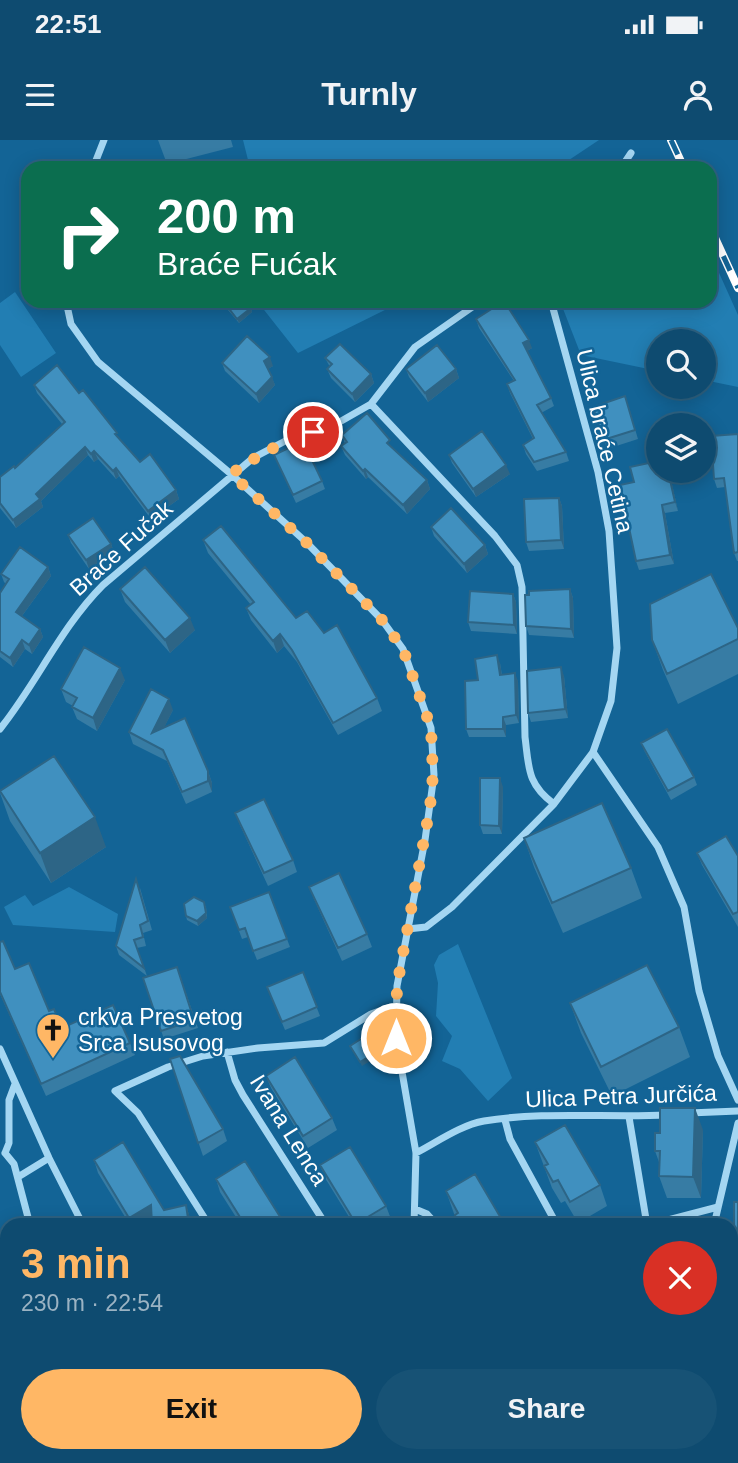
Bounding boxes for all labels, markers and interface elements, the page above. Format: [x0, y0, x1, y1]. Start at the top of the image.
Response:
text: 22:51 [35, 9, 102, 39]
icon: menu [21, 76, 59, 114]
text: Turnly [321, 76, 417, 112]
icon: person [679, 76, 717, 114]
icon: right [42, 189, 133, 280]
text: 200 m [157, 189, 296, 243]
text: Braće Fućak [157, 246, 337, 282]
map controls [646, 329, 716, 483]
button: search [646, 329, 716, 399]
street label: Ulica braće Cetina [571, 347, 639, 536]
pin [283, 402, 343, 462]
icon: arrive [294, 413, 332, 451]
button: layers [646, 413, 716, 483]
street label: Braće Fučak [64, 495, 178, 601]
position arrow [359, 1001, 433, 1075]
place label: crkva Presvetog Srca Isusovog [78, 1004, 243, 1056]
church icon: crkva Presvetog Srca Isusovog [34, 1011, 72, 1060]
street label: Ivana Lenca [245, 1070, 333, 1190]
street label: Ulica Petra Jurčića [525, 1080, 717, 1112]
text: 3 min [21, 1240, 131, 1287]
button: close [643, 1241, 717, 1315]
text: 230 m · 22:54 [21, 1290, 163, 1316]
button: Exit [21, 1369, 362, 1449]
button: Share [376, 1369, 717, 1449]

